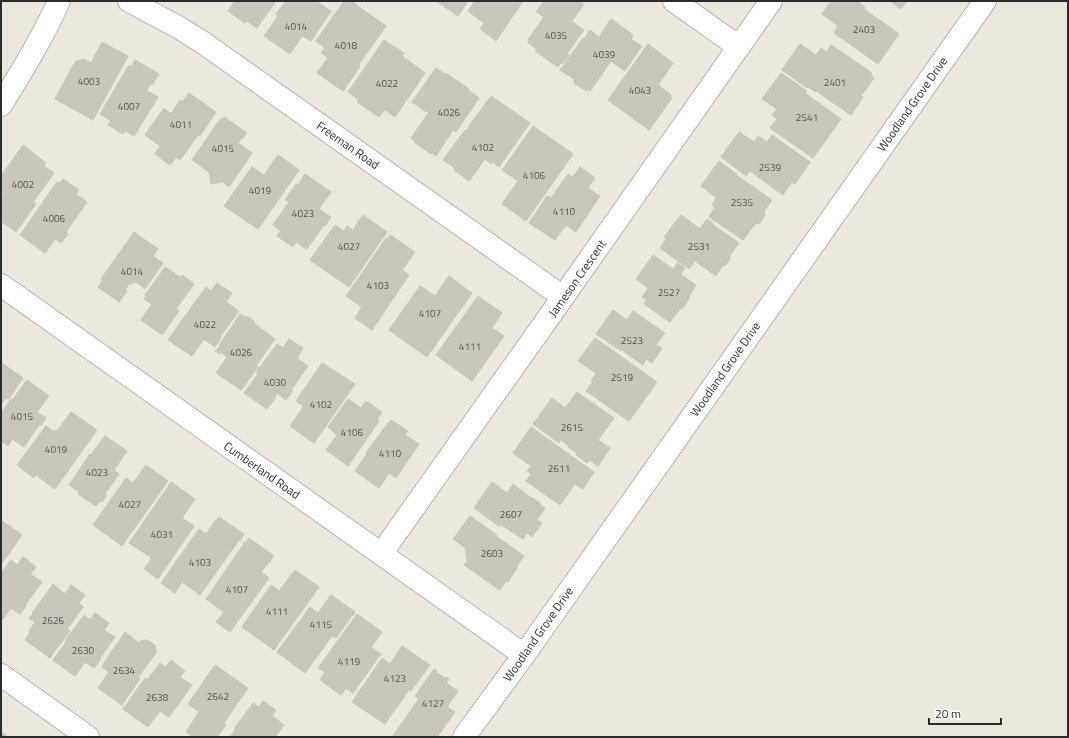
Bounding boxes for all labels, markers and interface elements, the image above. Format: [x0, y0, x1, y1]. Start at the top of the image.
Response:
house number: 4014 [285, 19, 308, 34]
house number: 2403 [853, 22, 875, 37]
house number: 4035 [545, 28, 568, 43]
house number: 4018 [335, 38, 358, 53]
house number: 4039 [593, 47, 616, 62]
street label: Woodland Grove Drive [872, 53, 952, 155]
house number: 4003 [78, 74, 100, 89]
house number: 2401 [824, 75, 846, 90]
house number: 4022 [376, 76, 398, 91]
house number: 4043 [629, 83, 651, 98]
house number: 4007 [118, 99, 140, 114]
house number: 4026 [438, 105, 461, 120]
house number: 2541 [796, 110, 818, 125]
street label: Freeman Road [313, 116, 383, 174]
house number: 4011 [170, 117, 192, 132]
house number: 4102 [472, 140, 494, 155]
house number: 4015 [212, 141, 235, 156]
house number: 2539 [759, 160, 782, 175]
house number: 4106 [523, 168, 546, 183]
house number: 4002 [12, 177, 34, 192]
house number: 4019 [249, 183, 272, 198]
house number: 2535 [731, 195, 754, 210]
house number: 4110 [553, 204, 576, 219]
house number: 4023 [292, 206, 314, 221]
house number: 4006 [43, 211, 66, 226]
street label: Jameson Crescent [543, 235, 611, 321]
house number: 4027 [338, 239, 360, 254]
house number: 2531 [688, 239, 710, 254]
house number: 4014 [121, 264, 144, 279]
house number: 4103 [367, 278, 389, 293]
house number: 2527 [658, 285, 680, 300]
house number: 4107 [419, 306, 441, 321]
house number: 4022 [194, 317, 216, 332]
street label: Woodland Grove Drive [685, 318, 765, 420]
house number: 2523 [621, 333, 643, 348]
house number: 4111 [459, 339, 481, 354]
house number: 4026 [230, 345, 253, 360]
house number: 2519 [611, 370, 634, 385]
house number: 4030 [264, 375, 287, 390]
house number: 4102 [310, 397, 332, 412]
house number: 4015 [11, 409, 34, 424]
house number: 2615 [561, 420, 584, 435]
house number: 4106 [341, 425, 364, 440]
street label: Cumberland Road [220, 437, 304, 503]
house number: 4019 [45, 442, 68, 457]
house number: 4110 [379, 446, 402, 461]
house number: 2611 [548, 461, 570, 476]
house number: 4023 [86, 465, 108, 480]
house number: 4027 [119, 497, 141, 512]
house number: 2607 [500, 507, 522, 522]
house number: 4031 [151, 527, 173, 542]
house number: 2603 [481, 546, 503, 561]
house number: 4103 [189, 555, 211, 570]
house number: 4107 [226, 582, 248, 597]
street label: Woodland Grove Drive [498, 583, 578, 685]
house number: 4111 [266, 604, 288, 619]
house number: 2626 [42, 613, 65, 628]
house number: 4115 [310, 617, 333, 632]
house number: 2630 [72, 643, 95, 658]
house number: 4119 [338, 654, 361, 669]
house number: 2634 [113, 663, 136, 678]
house number: 4123 [384, 671, 406, 686]
house number: 2642 [207, 689, 229, 704]
house number: 2638 [146, 690, 169, 705]
house number: 4127 [422, 696, 444, 711]
scale bar [929, 700, 1001, 726]
text: 20 m [935, 704, 961, 723]

